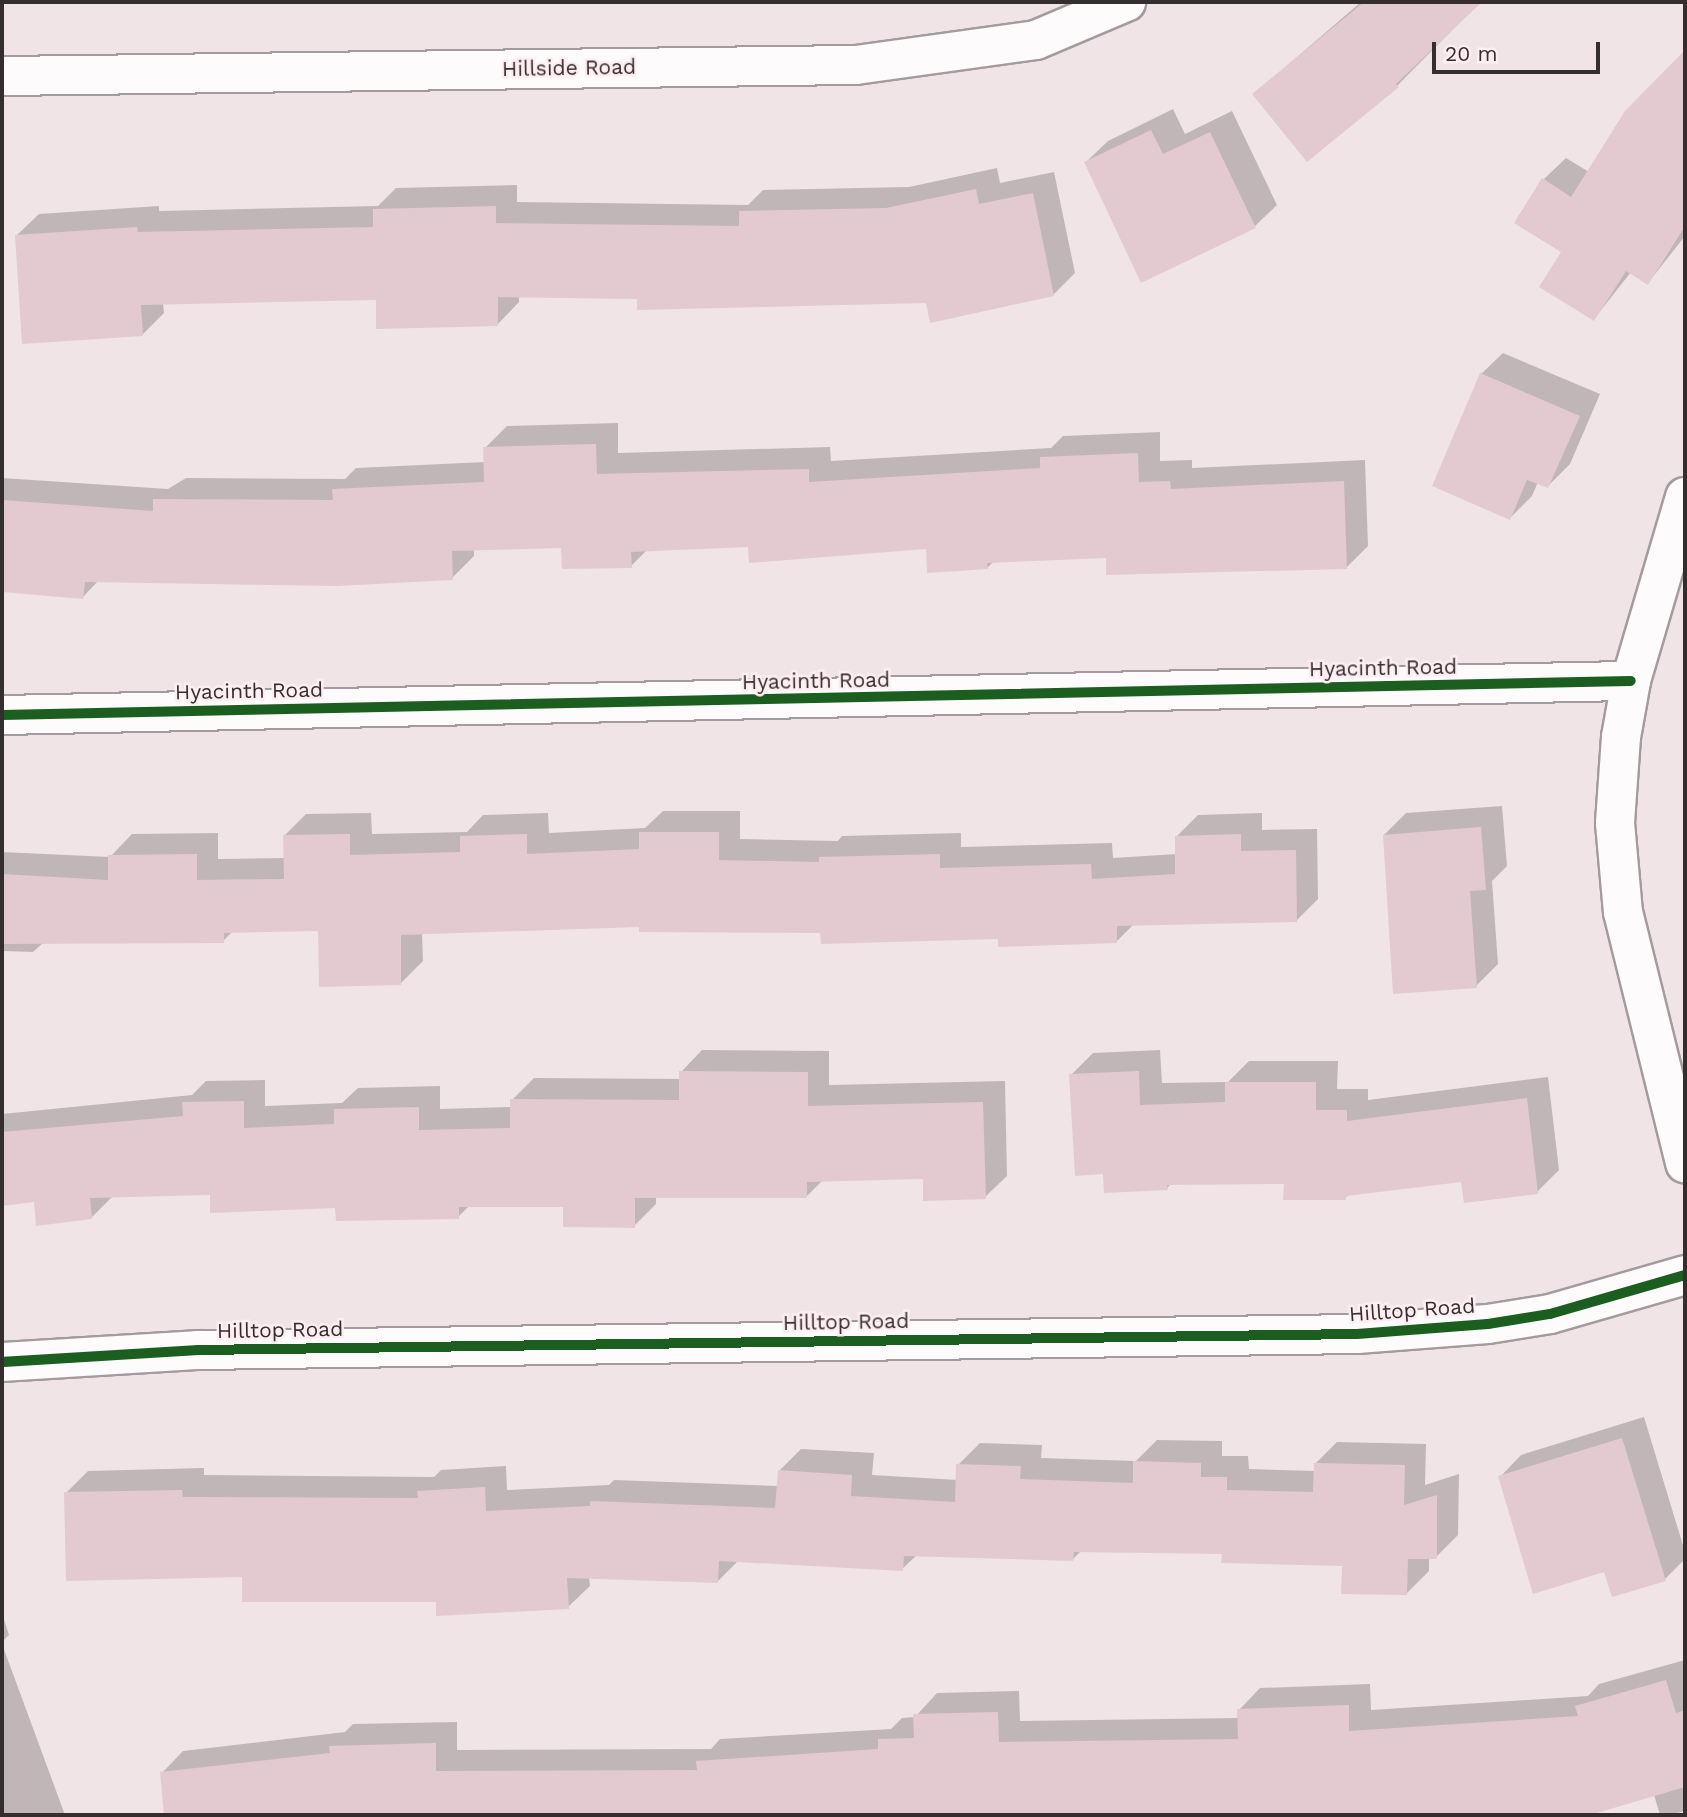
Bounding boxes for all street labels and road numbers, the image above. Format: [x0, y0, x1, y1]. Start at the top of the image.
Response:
street label: Hillside Road [502, 54, 636, 82]
street label: Hyacinth Road [1309, 654, 1457, 682]
street label: Hyacinth Road [742, 667, 890, 695]
street label: Hyacinth Road [175, 677, 323, 705]
street label: Hilltop Road [1348, 1293, 1476, 1327]
street label: Hilltop Road [783, 1308, 909, 1336]
street label: Hilltop Road [217, 1316, 343, 1344]

